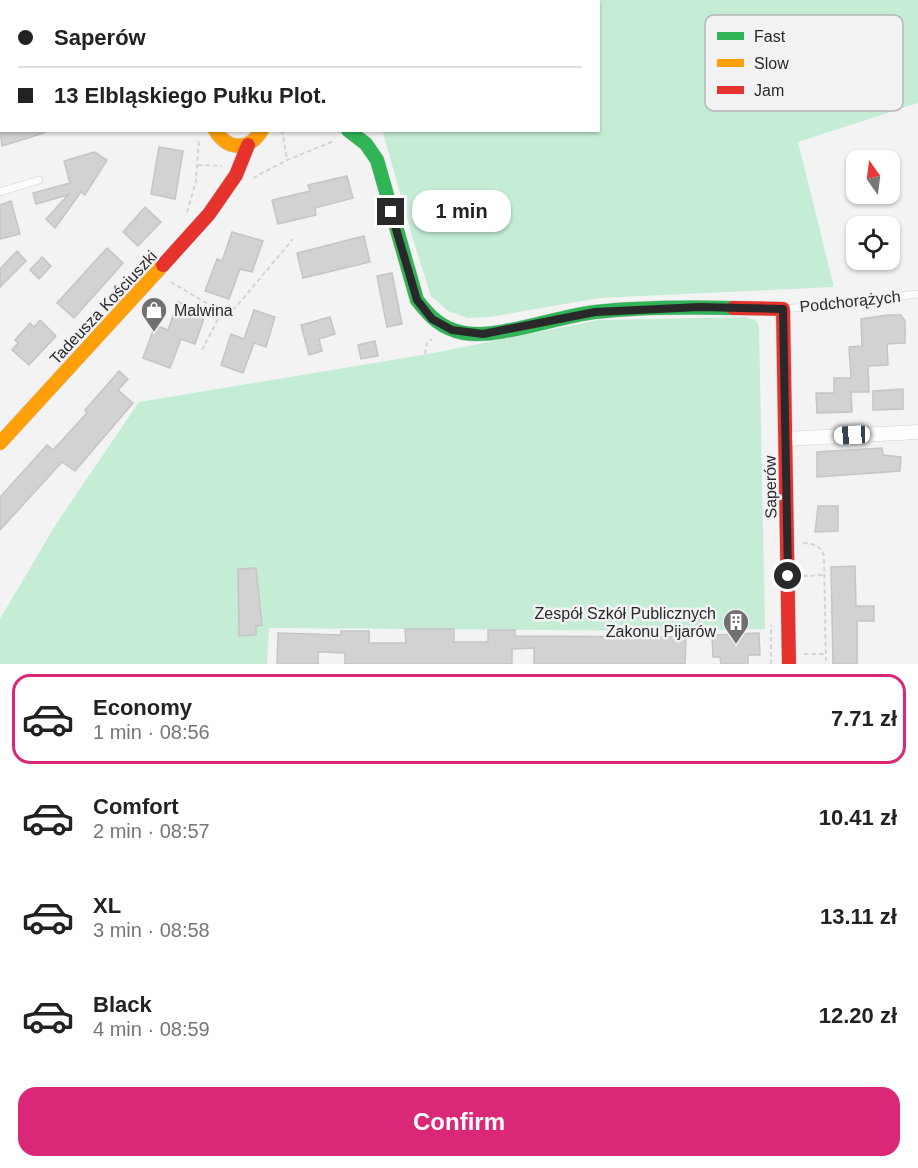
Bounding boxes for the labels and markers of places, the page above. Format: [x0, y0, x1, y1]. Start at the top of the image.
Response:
shop icon: Malwina [139, 295, 169, 333]
place label: Malwina [174, 302, 233, 319]
place label: Zespół Szkół Publicznych Zakonu Pijarów [535, 605, 716, 640]
building icon: Zespół Szkół Publicznych Zakonu Pijarów [721, 607, 751, 645]

